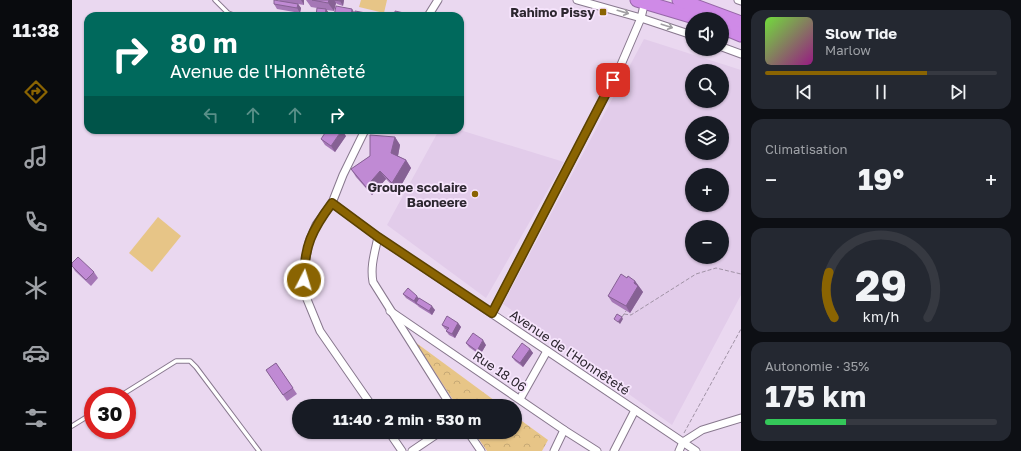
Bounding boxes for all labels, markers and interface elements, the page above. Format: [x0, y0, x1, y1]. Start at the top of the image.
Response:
place label: Rahimo Pissy [510, 4, 595, 20]
marker: Rahimo Pissy [598, 7, 608, 17]
one-way arrow [616, 9, 629, 17]
map controls [685, 12, 729, 264]
button: sound [685, 12, 729, 56]
text: 11:38 [13, 19, 59, 41]
one-way arrow [660, 23, 673, 30]
text: Slow Tide [825, 24, 897, 42]
text: 80 m [170, 26, 238, 59]
icon: right [104, 28, 156, 80]
text: Marlow [825, 42, 871, 58]
text: Avenue de l'Honnêteté [170, 60, 365, 82]
pin [596, 63, 630, 97]
button: search [685, 64, 729, 108]
icon: arrive [602, 69, 624, 91]
icon: directions [22, 78, 50, 106]
icon: previous [793, 81, 815, 103]
icon: pause [870, 81, 892, 103]
icon: next [947, 81, 969, 103]
icon: left [200, 104, 222, 126]
icon: ahead [242, 104, 264, 126]
icon: ahead [284, 104, 306, 126]
icon: right [326, 104, 348, 126]
button: layers [685, 116, 729, 160]
text: Climatisation [765, 141, 847, 157]
icon: music [22, 143, 50, 171]
text: 19° [858, 161, 904, 197]
text: − [765, 166, 777, 193]
text: + [985, 166, 997, 193]
button: + [685, 168, 729, 212]
place label: Groupe scolaire Baoneere [368, 179, 467, 210]
marker: Groupe scolaire Baoneere [470, 189, 480, 199]
icon: phone [22, 208, 50, 236]
button: − [685, 220, 729, 264]
position arrow [283, 259, 325, 301]
text: 29 [855, 260, 907, 310]
icon: climate [22, 274, 50, 302]
street label: Avenue de l'Honnêteté [507, 306, 633, 398]
text: km/h [863, 308, 899, 325]
icon: car [22, 339, 50, 367]
street label: Rue 18.06 [470, 347, 530, 395]
text: Autonomie · 35% [765, 358, 869, 374]
text: 175 km [765, 378, 866, 414]
speed limit sign: 30 [84, 387, 136, 439]
icon: filters [22, 404, 50, 432]
text: 11:40 · 2 min · 530 m [333, 410, 481, 428]

